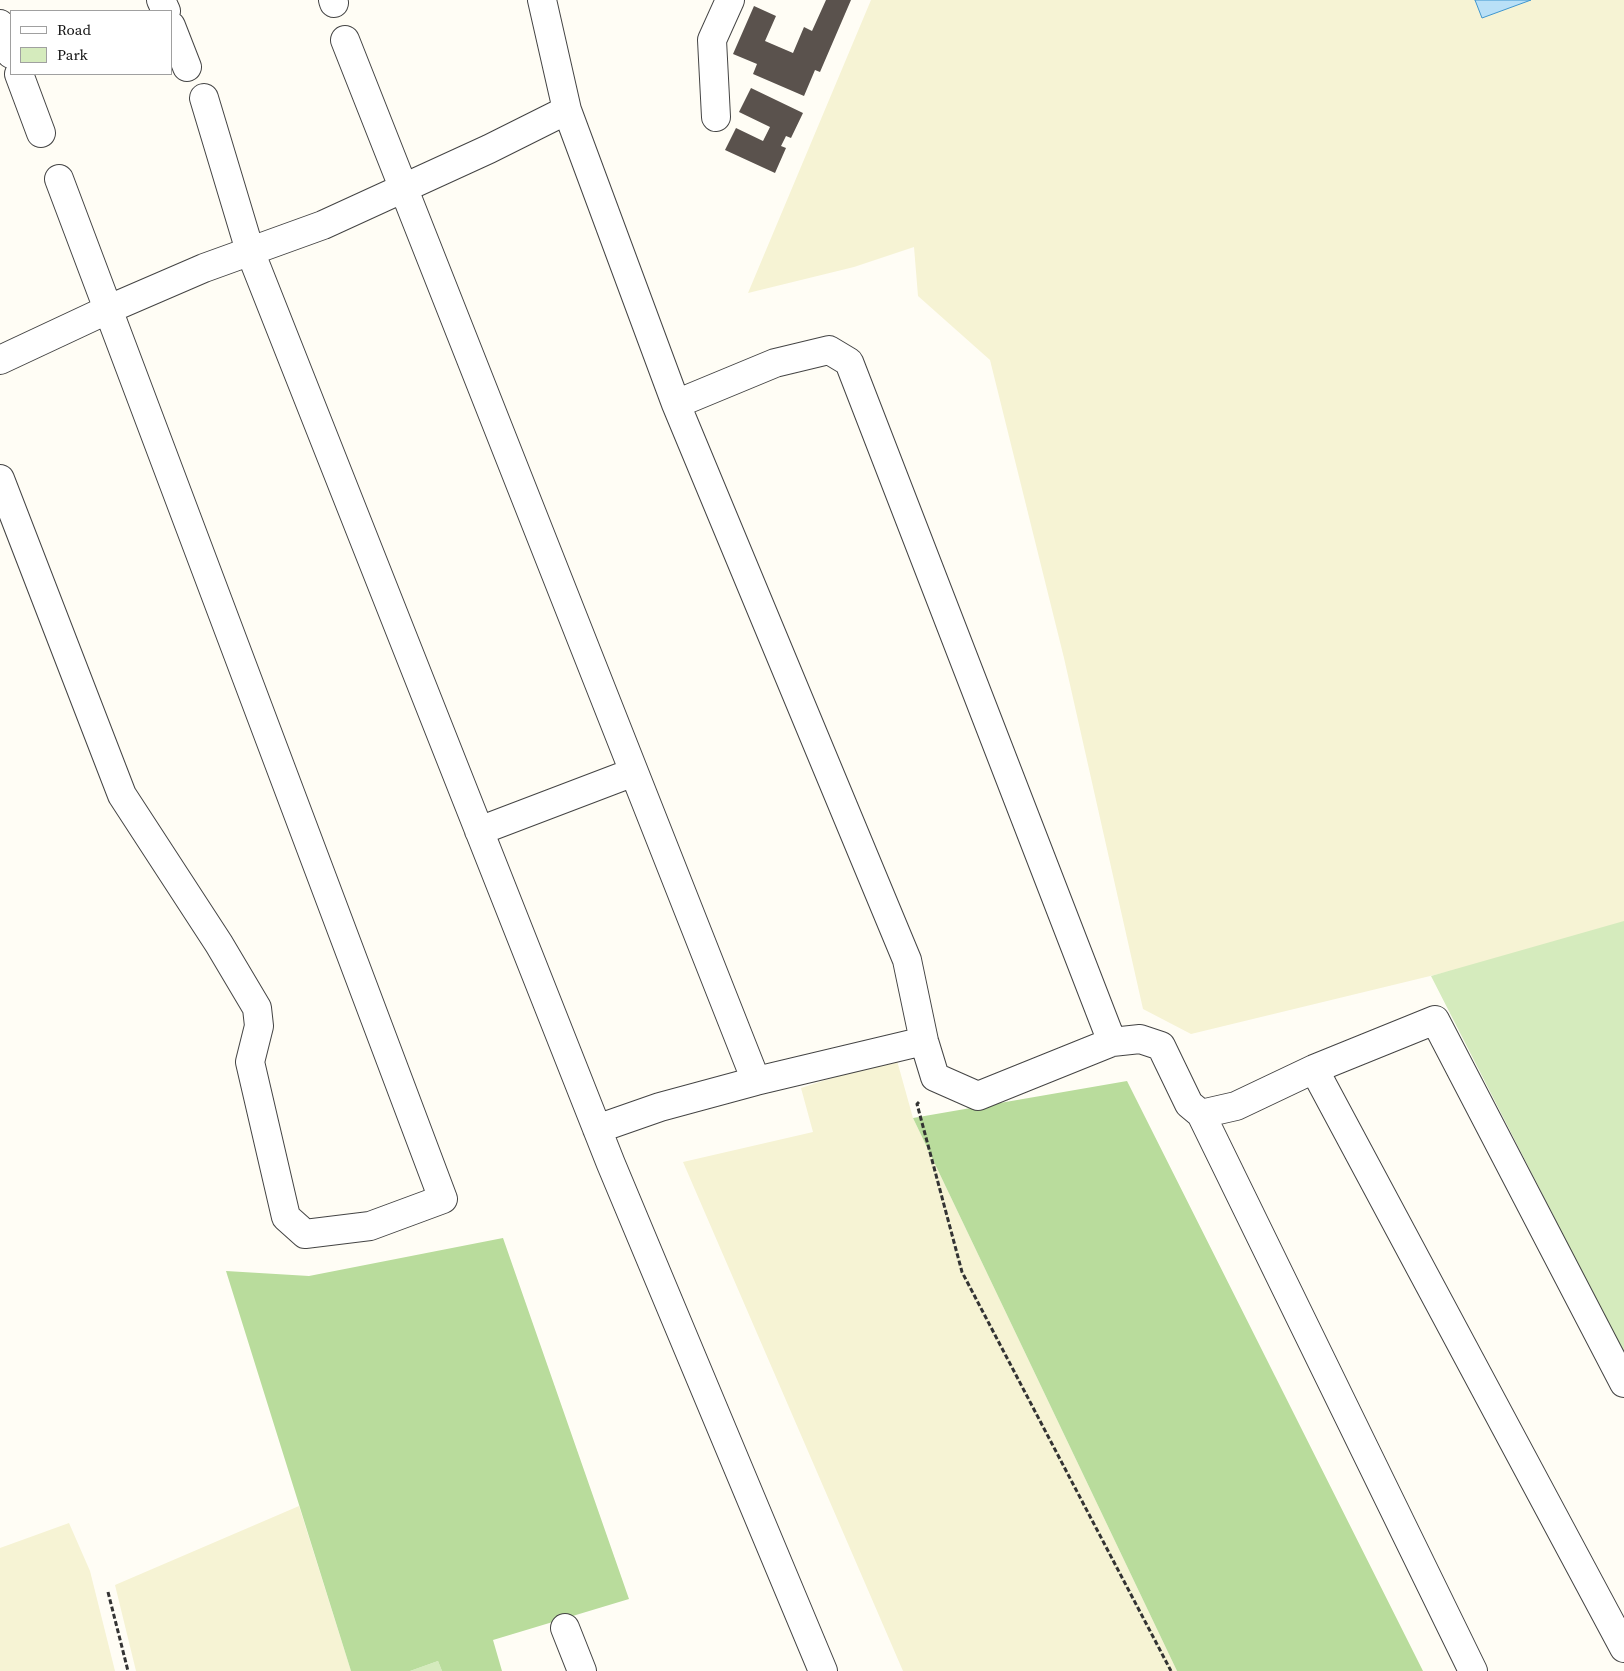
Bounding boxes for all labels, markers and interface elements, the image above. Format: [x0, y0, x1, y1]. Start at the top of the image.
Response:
legend [10, 10, 172, 75]
text: Road [57, 19, 91, 40]
text: Park [57, 44, 88, 65]

